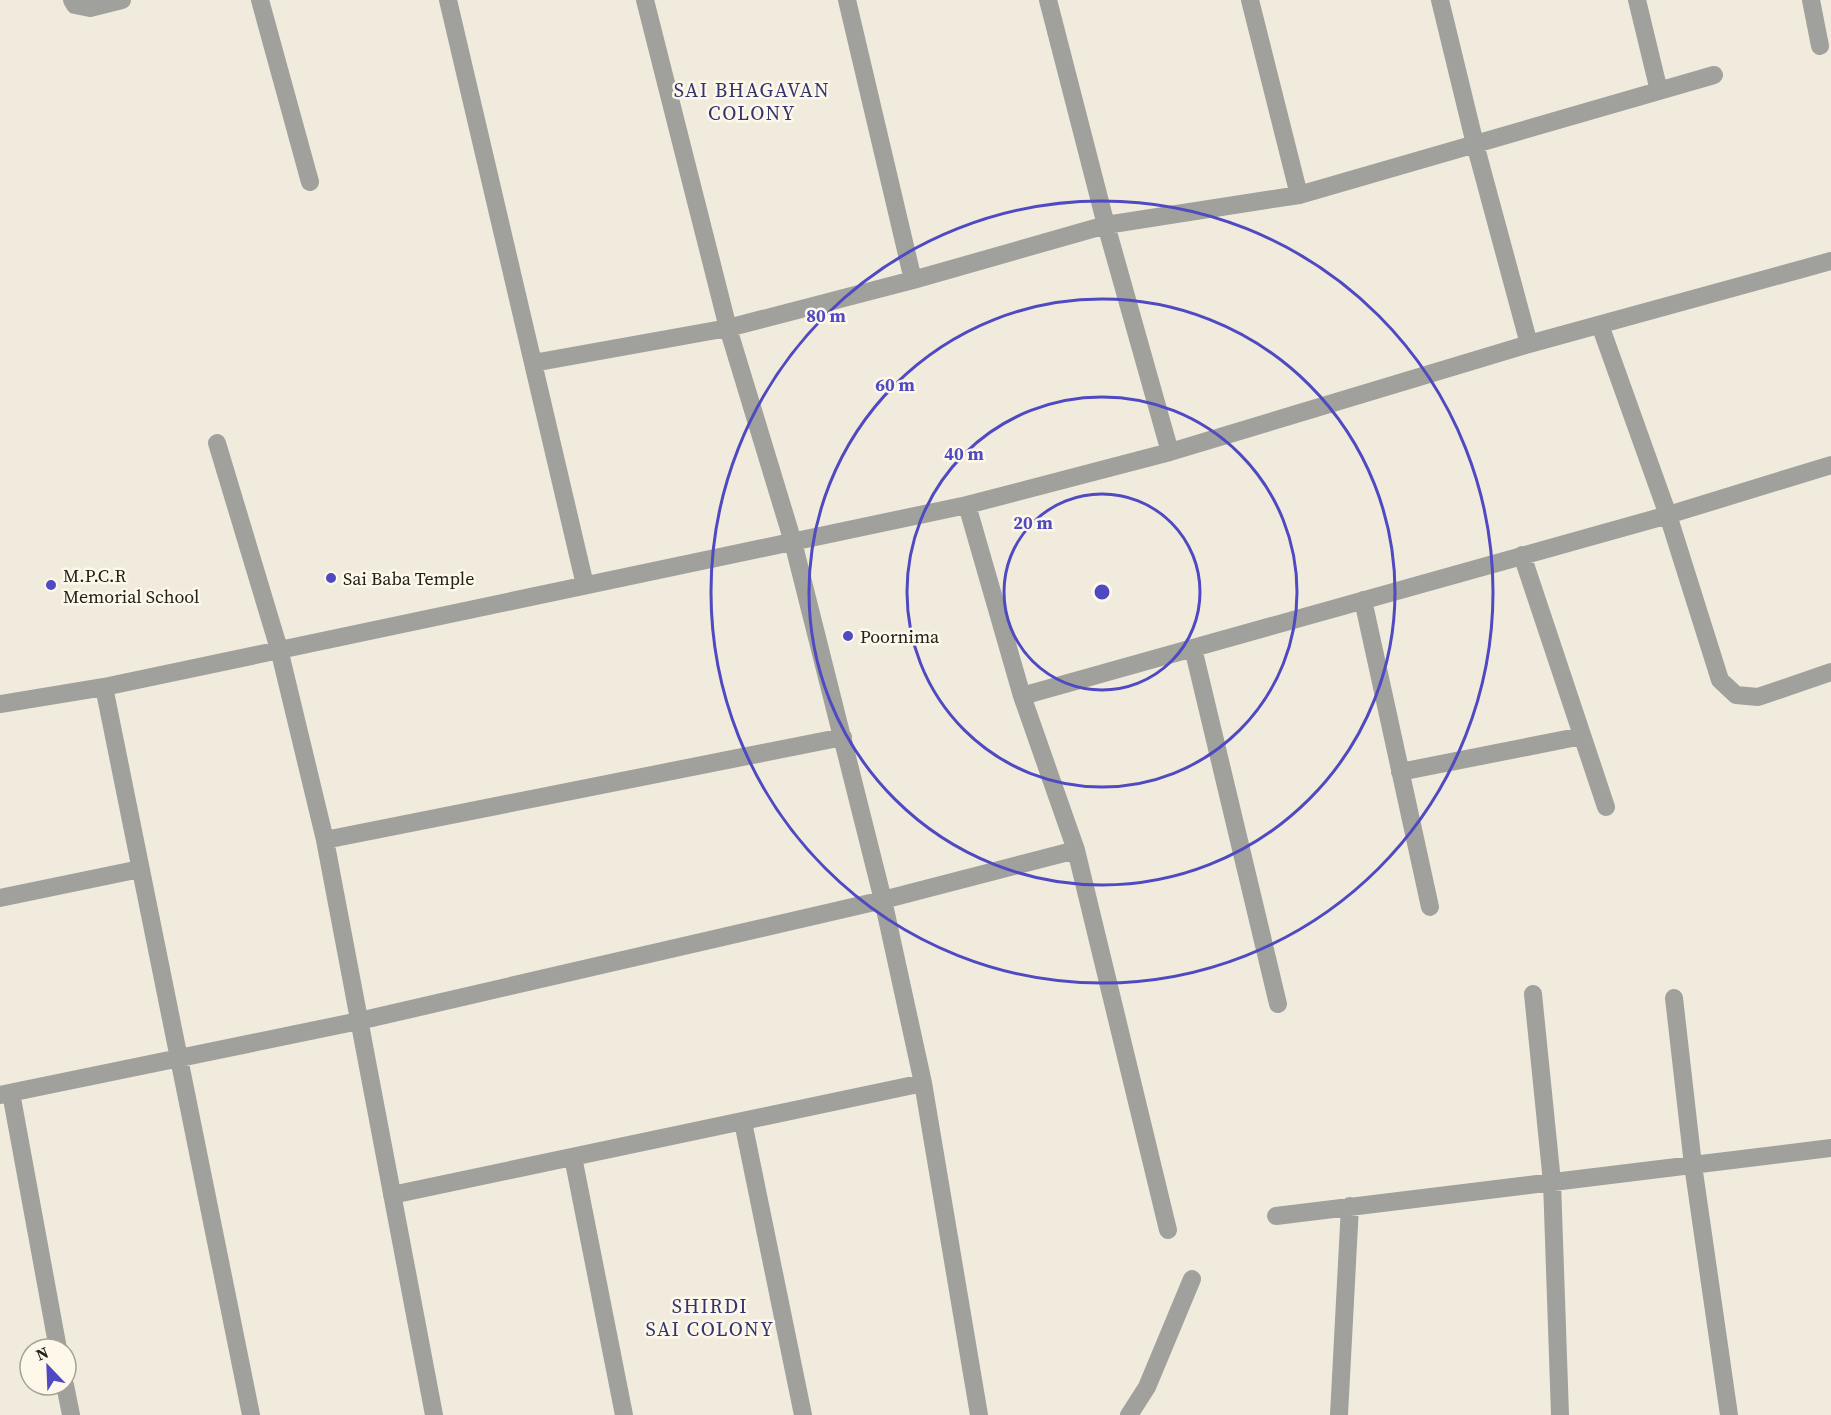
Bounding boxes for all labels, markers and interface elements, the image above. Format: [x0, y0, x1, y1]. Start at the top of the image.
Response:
district label: SAI BHAGAVAN COLONY [674, 76, 830, 127]
text: 80 m [806, 303, 846, 328]
text: 60 m [875, 372, 915, 397]
text: 40 m [944, 441, 984, 466]
text: 20 m [1013, 510, 1053, 535]
place label: M.P.C.R Memorial School [63, 563, 199, 609]
place label: Sai Baba Temple [343, 566, 474, 591]
marker: Sai Baba Temple [324, 571, 338, 585]
marker: M.P.C.R Memorial School [44, 578, 58, 592]
centre of rings [1092, 582, 1112, 602]
place label: Poornima [860, 624, 940, 649]
marker: Poornima [841, 629, 855, 643]
district label: SHIRDI SAI COLONY [646, 1292, 774, 1343]
north arrow [18, 1337, 78, 1397]
text: N [32, 1341, 52, 1366]

